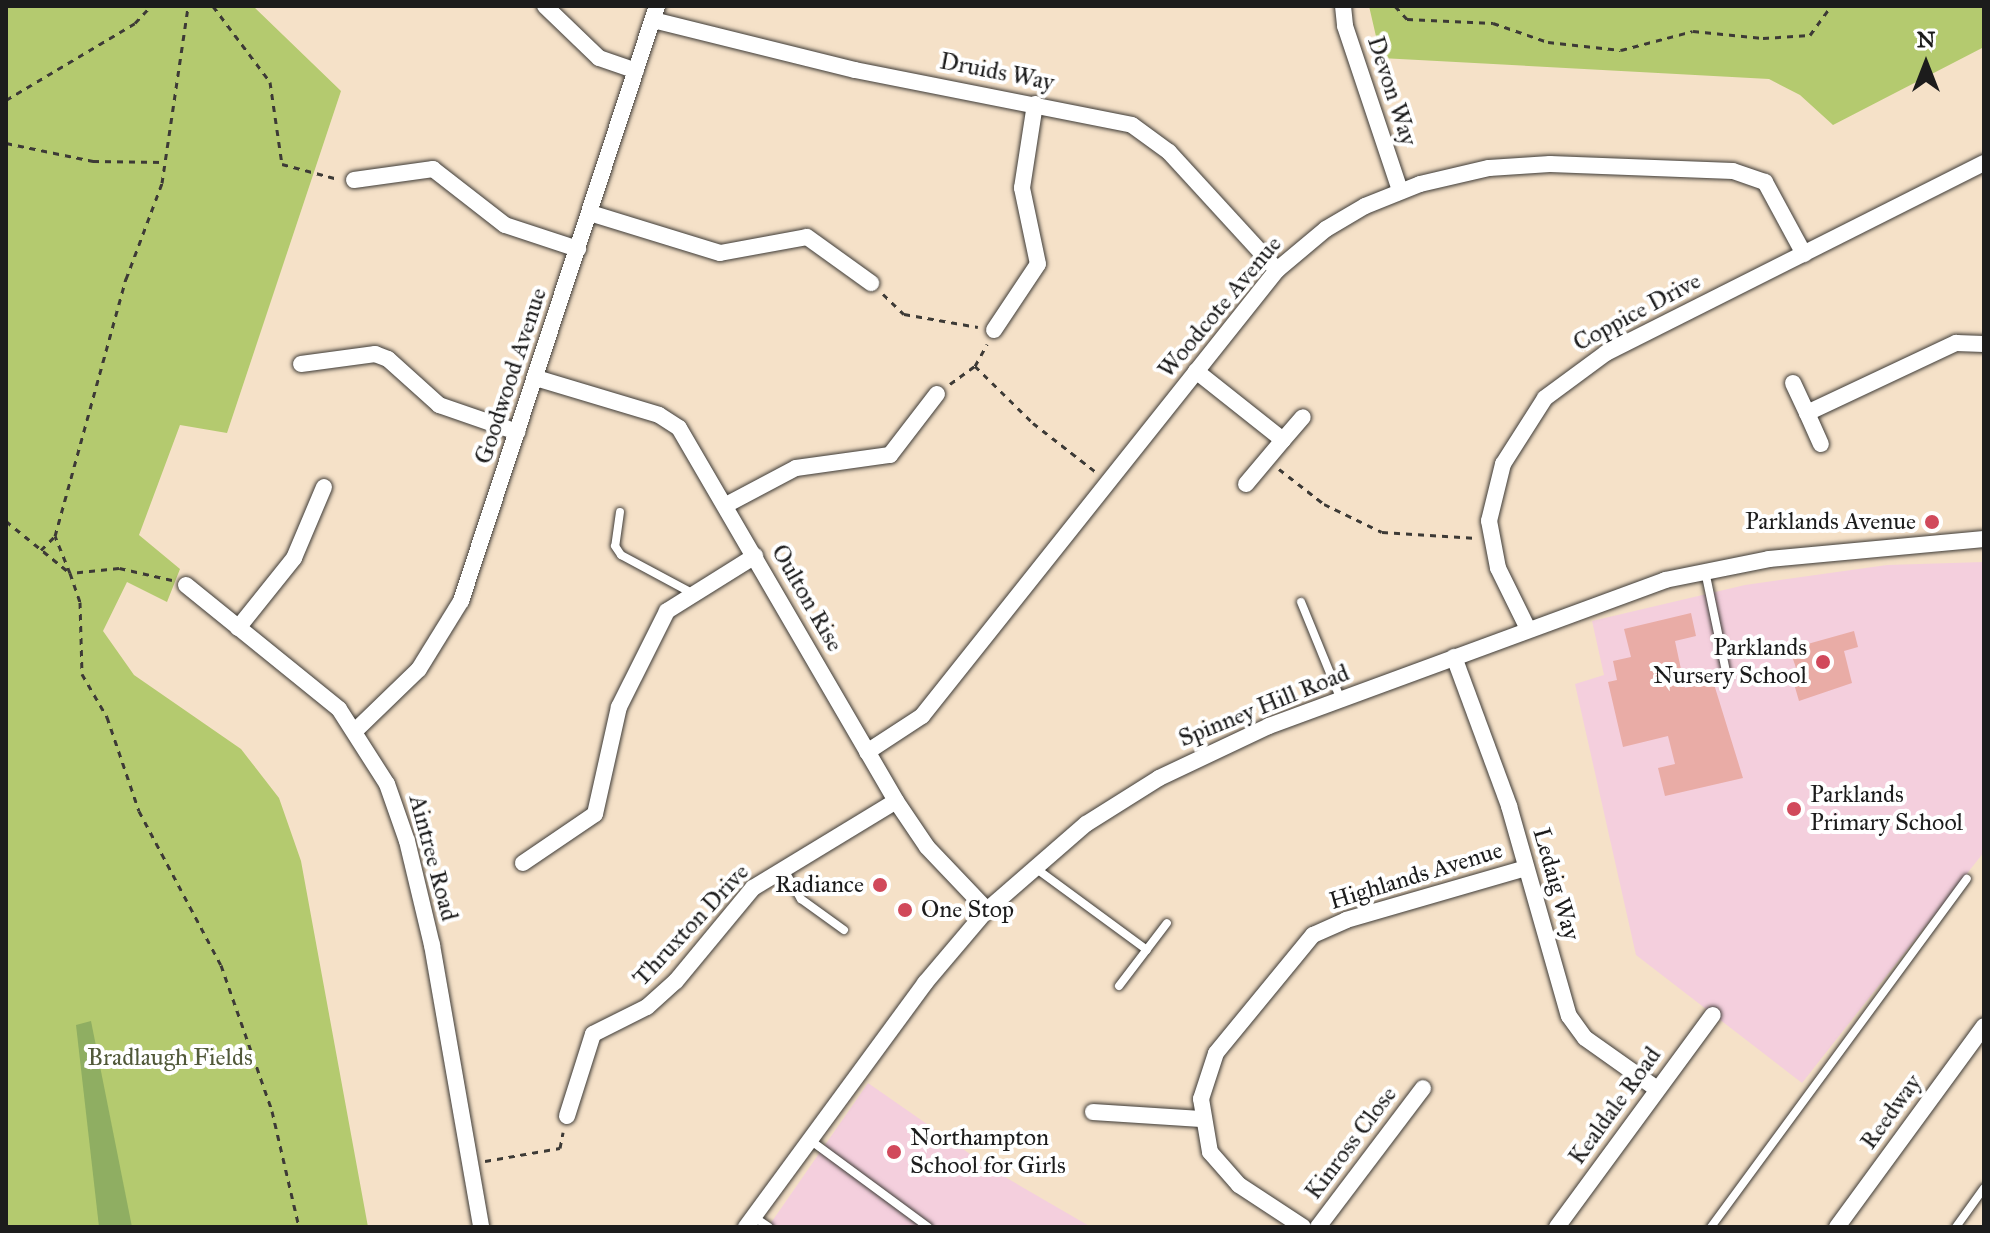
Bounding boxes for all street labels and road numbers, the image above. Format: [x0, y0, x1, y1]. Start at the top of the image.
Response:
street label: Devon Way [1361, 33, 1423, 149]
street label: Druids Way [937, 47, 1057, 97]
street label: Woodcote Avenue [1152, 230, 1288, 384]
street label: Coppice Drive [1568, 266, 1706, 358]
street label: Goodwood Avenue [469, 284, 553, 468]
street label: Oulton Rise [765, 539, 849, 657]
street label: Spinney Hill Road [1175, 659, 1353, 753]
street label: Aintree Road [402, 792, 464, 924]
street label: Ledaig Way [1526, 824, 1586, 944]
street label: Highlands Avenue [1326, 836, 1506, 916]
street label: Thruxton Drive [627, 858, 755, 992]
street label: Kealdale Road [1563, 1042, 1667, 1170]
street label: Reedway [1854, 1069, 1928, 1155]
street label: Kinross Close [1299, 1081, 1403, 1205]

